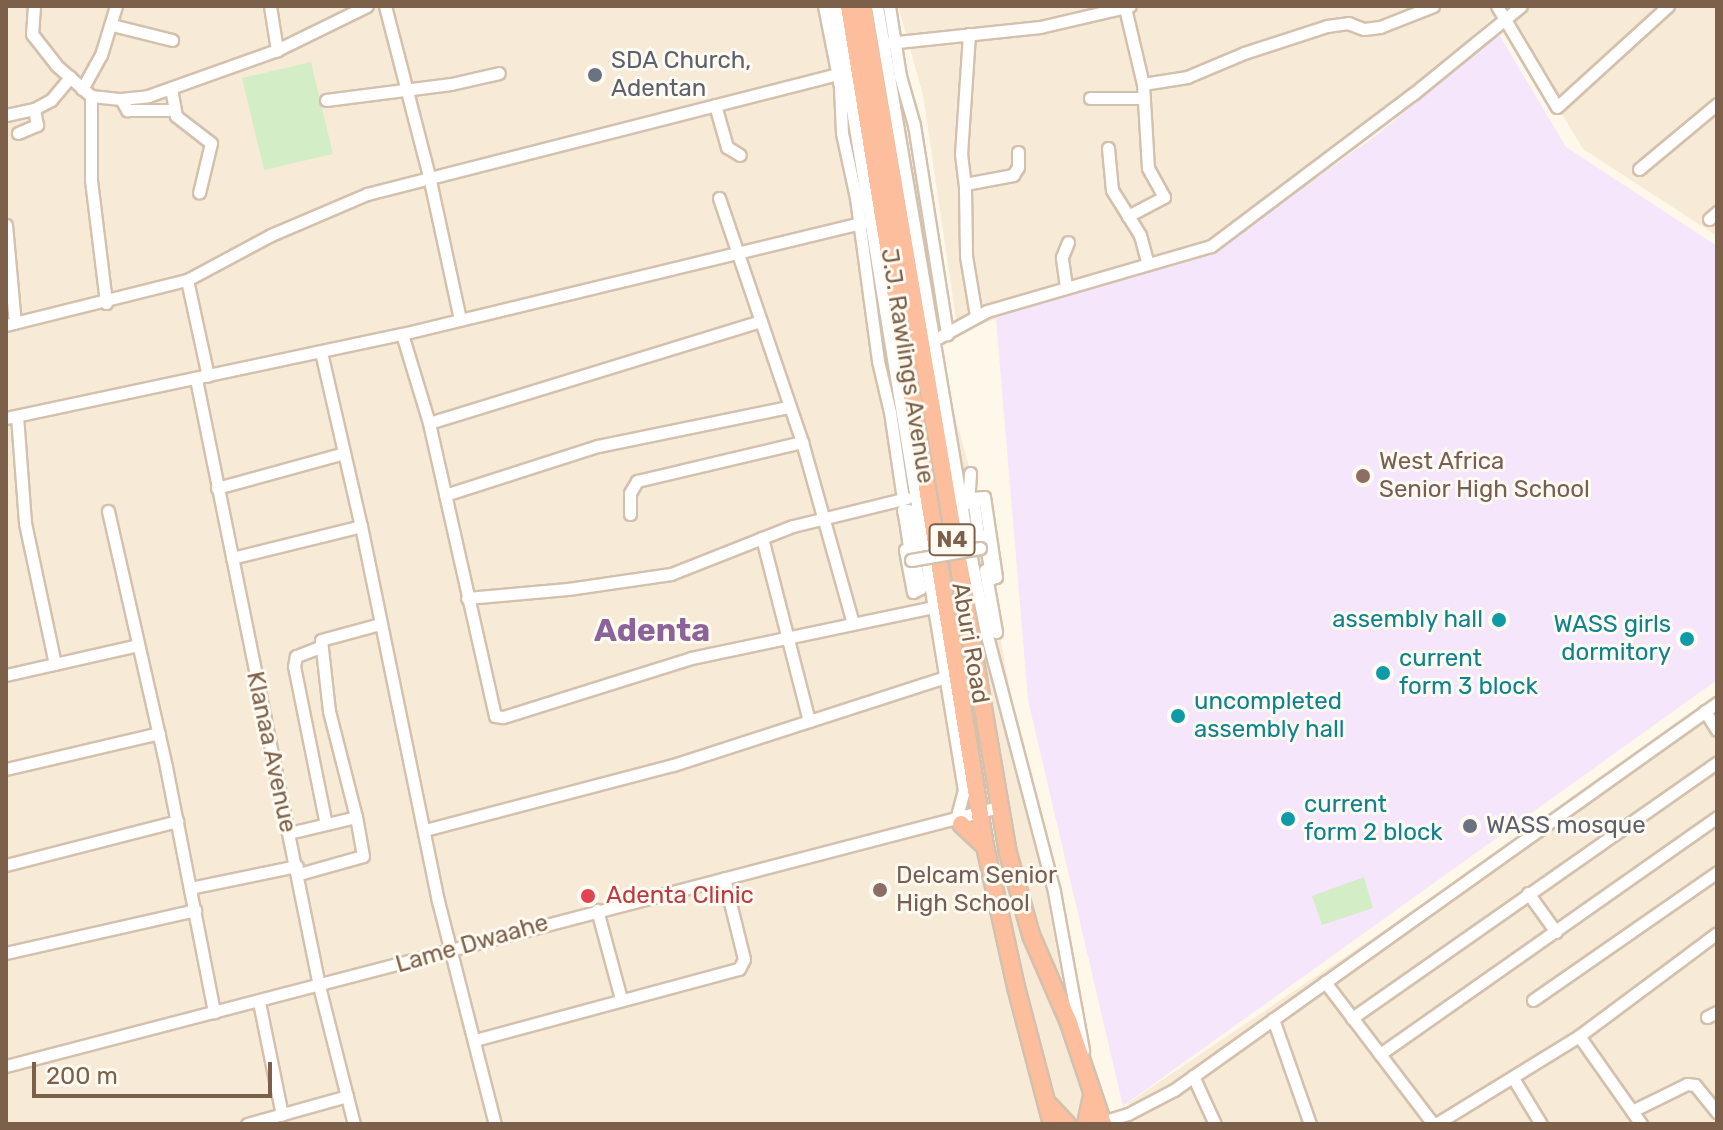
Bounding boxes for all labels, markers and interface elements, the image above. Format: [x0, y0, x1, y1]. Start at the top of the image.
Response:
place label: SDA Church, Adentan [611, 47, 752, 103]
marker: SDA Church, Adentan [586, 66, 604, 84]
street label: J.J. Rawlings Avenue [874, 246, 940, 486]
place label: West Africa Senior High School [1379, 448, 1590, 504]
marker: West Africa Senior High School [1354, 467, 1372, 485]
road number: N4 [928, 522, 976, 558]
street label: Aburi Road [945, 580, 995, 706]
place label: assembly hall [1332, 606, 1483, 634]
district label: Adenta [594, 611, 710, 649]
marker: assembly hall [1490, 611, 1508, 629]
place label: WASS girls dormitory [1554, 611, 1671, 667]
marker: WASS girls dormitory [1678, 630, 1696, 648]
place label: current form 3 block [1399, 645, 1538, 701]
marker: current form 3 block [1374, 664, 1392, 682]
street label: Klanaa Avenue [240, 669, 302, 835]
place label: uncompleted assembly hall [1194, 688, 1345, 744]
marker: uncompleted assembly hall [1169, 707, 1187, 725]
place label: current form 2 block [1304, 791, 1443, 847]
marker: current form 2 block [1279, 810, 1297, 828]
place label: WASS mosque [1486, 812, 1646, 840]
marker: WASS mosque [1461, 817, 1479, 835]
place label: Delcam Senior High School [896, 862, 1057, 918]
marker: Delcam Senior High School [871, 881, 889, 899]
place label: Adenta Clinic [606, 882, 754, 910]
marker: Adenta Clinic [577, 885, 599, 907]
street label: Lame Dwaahe [392, 908, 552, 980]
scale bar [36, 1046, 276, 1096]
text: 200 m [46, 1062, 118, 1090]

